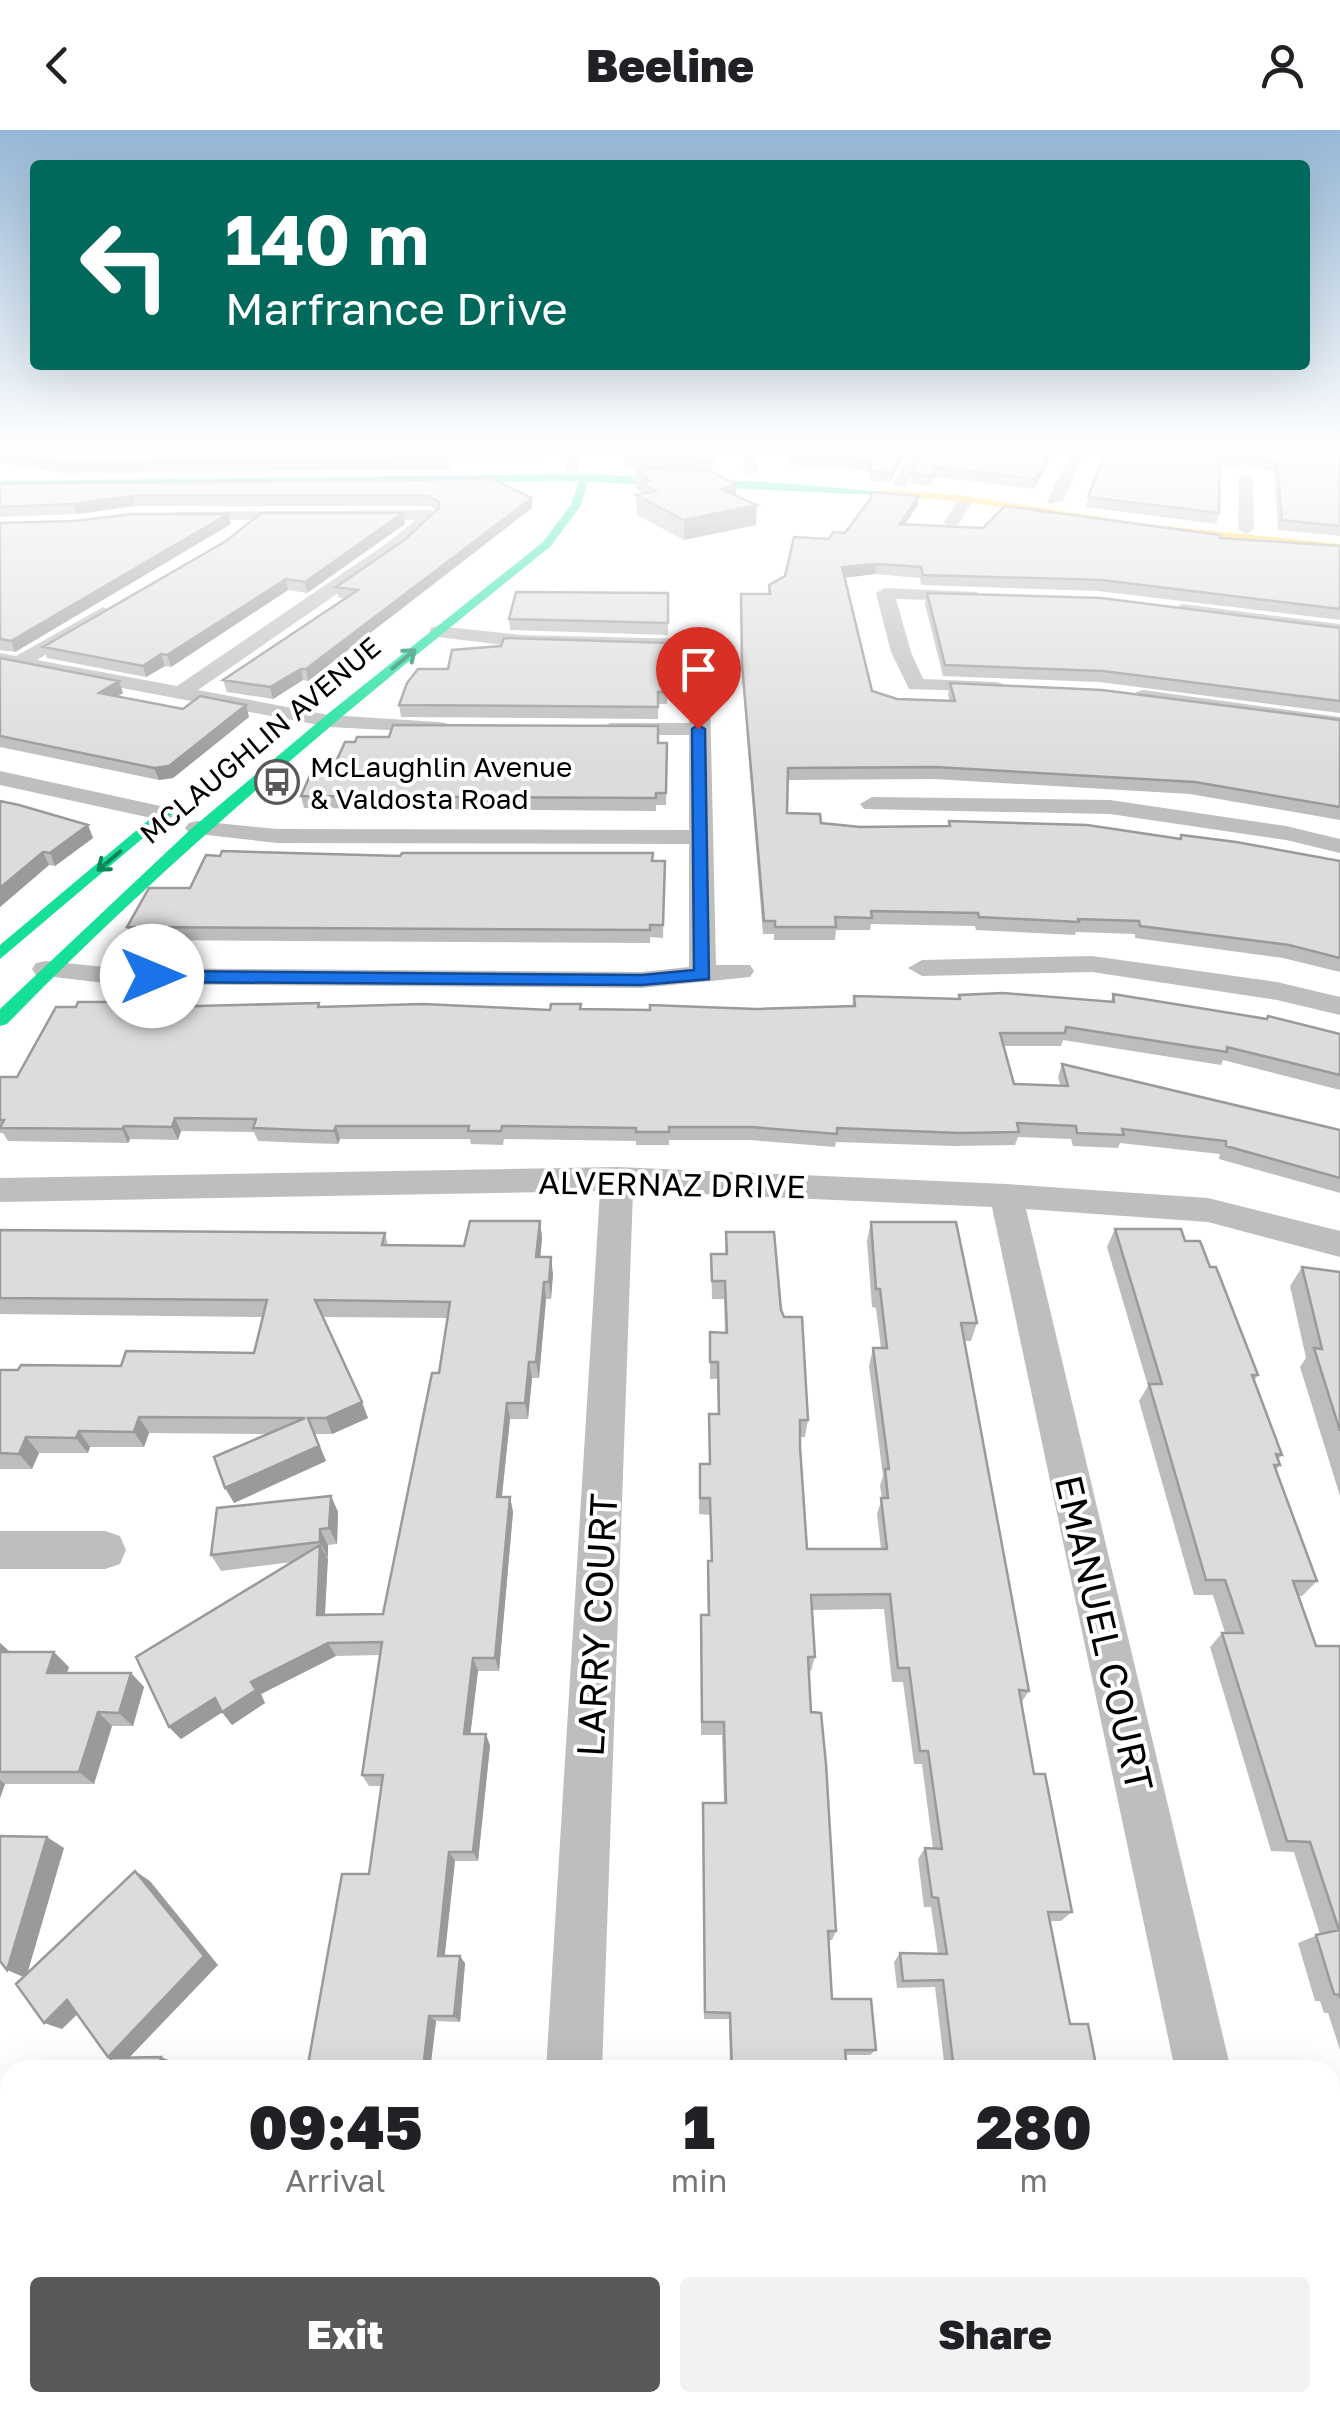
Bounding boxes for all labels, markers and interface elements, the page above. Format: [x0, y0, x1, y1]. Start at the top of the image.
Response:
icon: back [30, 38, 85, 93]
text: Beeline [586, 38, 754, 92]
icon: person [1255, 38, 1310, 93]
text: 140 m [225, 196, 429, 280]
icon: left [60, 200, 190, 330]
text: Marfrance Drive [225, 281, 568, 335]
pin [656, 627, 741, 730]
street label: MCLAUGHLIN AVENUE [133, 630, 387, 850]
icon: arrive [671, 642, 726, 697]
one-way arrow [391, 648, 417, 670]
place label: McLaughlin Avenue & Valdosta Road [310, 750, 572, 815]
bus stop icon: McLaughlin Avenue & Valdosta Road [254, 759, 300, 805]
one-way arrow [97, 850, 122, 873]
position arrow [100, 924, 204, 1028]
street label: ALVERNAZ DRIVE [538, 1163, 806, 1205]
street label: EMANUEL COURT [1047, 1471, 1163, 1795]
street label: LARRY COURT [567, 1492, 625, 1758]
text: 09:45 [248, 2090, 423, 2162]
text: 1 [683, 2090, 715, 2162]
text: 280 [976, 2090, 1092, 2162]
text: Arrival [285, 2161, 386, 2199]
text: min [671, 2161, 727, 2199]
text: m [1020, 2161, 1048, 2199]
button: Exit [30, 2277, 660, 2392]
button: Share [680, 2277, 1310, 2392]

